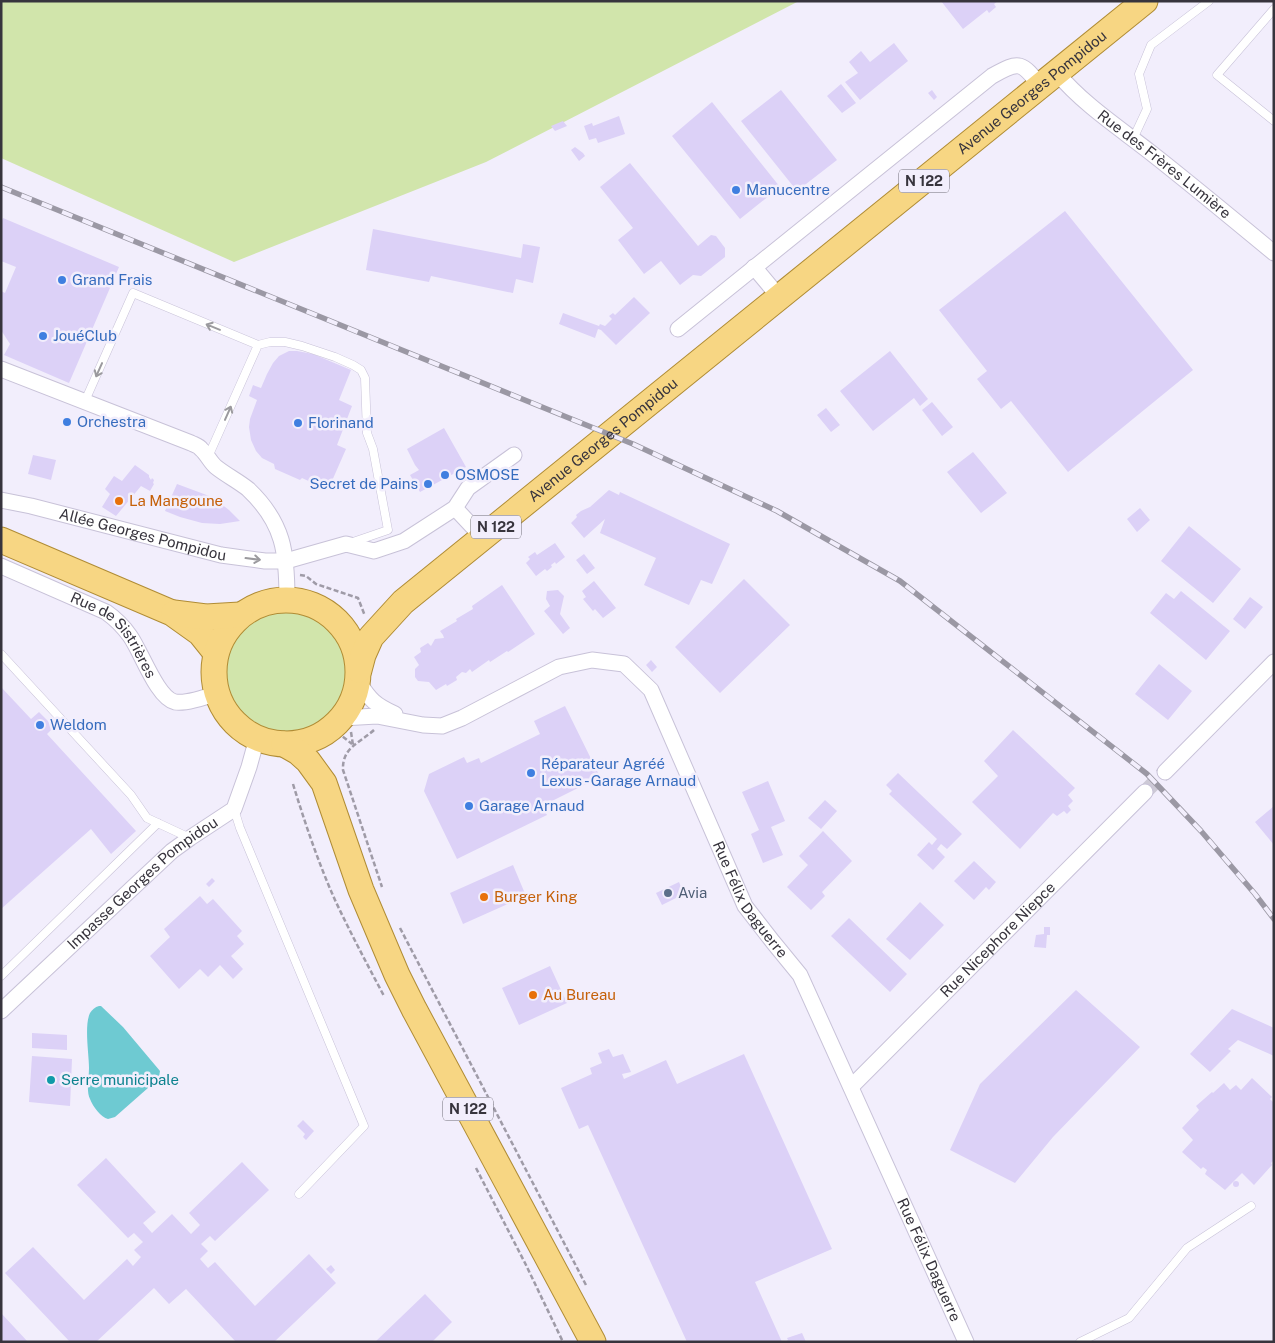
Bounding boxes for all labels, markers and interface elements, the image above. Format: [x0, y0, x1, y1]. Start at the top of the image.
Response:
street label: Avenue Georges Pompidou [954, 27, 1110, 158]
street label: Rue des Frères Lumière [1094, 106, 1234, 222]
road number: N 122 [899, 170, 949, 192]
place label: Manucentre [746, 181, 830, 198]
marker: Manucentre [730, 184, 742, 196]
place label: Grand Frais [72, 271, 152, 288]
marker: Grand Frais [56, 274, 68, 286]
one-way arrow [206, 321, 221, 331]
place label: JouéClub [53, 327, 117, 344]
marker: JouéClub [37, 330, 49, 342]
one-way arrow [93, 362, 103, 377]
street label: Avenue Georges Pompidou [525, 374, 681, 505]
one-way arrow [224, 406, 234, 421]
place label: Orchestra [77, 413, 146, 430]
place label: Florinand [308, 414, 374, 431]
marker: Orchestra [61, 416, 73, 428]
marker: Florinand [292, 417, 304, 429]
place label: OSMOSE [455, 466, 520, 483]
marker: OSMOSE [439, 469, 451, 481]
place label: Secret de Pains [310, 475, 418, 492]
marker: Secret de Pains [422, 478, 434, 490]
place label: La Mangoune [129, 492, 223, 509]
marker: La Mangoune [113, 495, 125, 507]
street label: Allée Georges Pompidou [58, 505, 227, 564]
road number: N 122 [471, 516, 521, 538]
one-way arrow [244, 555, 260, 565]
street label: Rue de Sistrières [68, 589, 160, 681]
place label: Weldom [50, 716, 107, 733]
marker: Weldom [34, 719, 46, 731]
place label: Réparateur Agréé Lexus - Garage Arnaud [541, 755, 696, 789]
marker: Réparateur Agréé Lexus - Garage Arnaud [525, 767, 537, 779]
place label: Garage Arnaud [479, 797, 584, 814]
marker: Garage Arnaud [463, 800, 475, 812]
street label: Impasse Georges Pompidou [64, 813, 221, 952]
street label: Rue Félix Daguerre [710, 838, 791, 961]
street label: Rue Nicephore Niepce [937, 878, 1058, 1000]
place label: Avia [678, 884, 707, 901]
marker: Avia [662, 887, 674, 899]
place label: Burger King [494, 888, 578, 905]
marker: Burger King [478, 891, 490, 903]
place label: Au Bureau [543, 986, 616, 1003]
marker: Au Bureau [527, 989, 539, 1001]
place label: Serre municipale [61, 1071, 179, 1088]
marker: Serre municipale [45, 1074, 57, 1086]
road number: N 122 [443, 1098, 493, 1120]
street label: Rue Félix Daguerre [894, 1195, 965, 1324]

